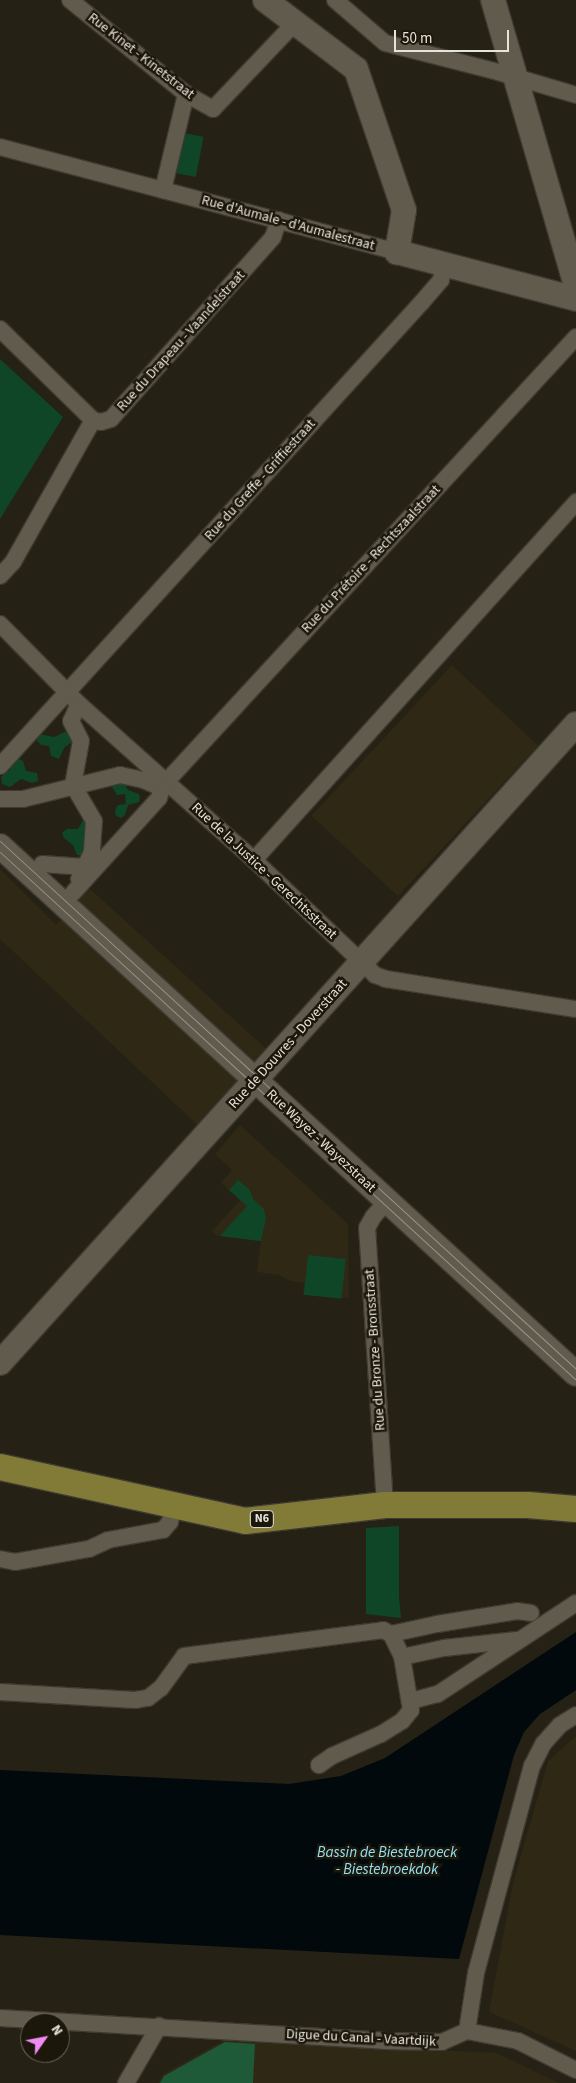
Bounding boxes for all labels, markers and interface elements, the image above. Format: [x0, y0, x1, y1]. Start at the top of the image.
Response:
street label: Rue Kinet - Kinetstraat [85, 9, 197, 103]
scale bar [396, 20, 511, 52]
text: 50 m [402, 28, 432, 49]
street label: Rue d'Aumale - d'Aumalestraat [200, 192, 376, 254]
street label: Rue du Drapeau - Vaandelstraat [113, 267, 249, 415]
street label: Rue du Greffe - Griffiestraat [201, 416, 319, 544]
street label: Rue du Prétoire - Rechtszaalstraat [298, 482, 444, 636]
street label: Rue de la Justice - Gerechtsstraat [188, 799, 340, 943]
street label: Rue de Douvres - Doverstraat [225, 976, 351, 1112]
street label: Rue Wayez - Wayezstraat [263, 1086, 379, 1196]
street label: Rue du Bronze - Bronsstraat [361, 1269, 389, 1431]
road number: N6 [250, 1510, 274, 1528]
water label: Bassin de Biestebroeck - Biestebroekdok [317, 1843, 457, 1878]
north arrow [20, 2013, 70, 2063]
text: N [46, 2021, 68, 2040]
street label: Digue du Canal - Vaartdijk [286, 2026, 436, 2050]

